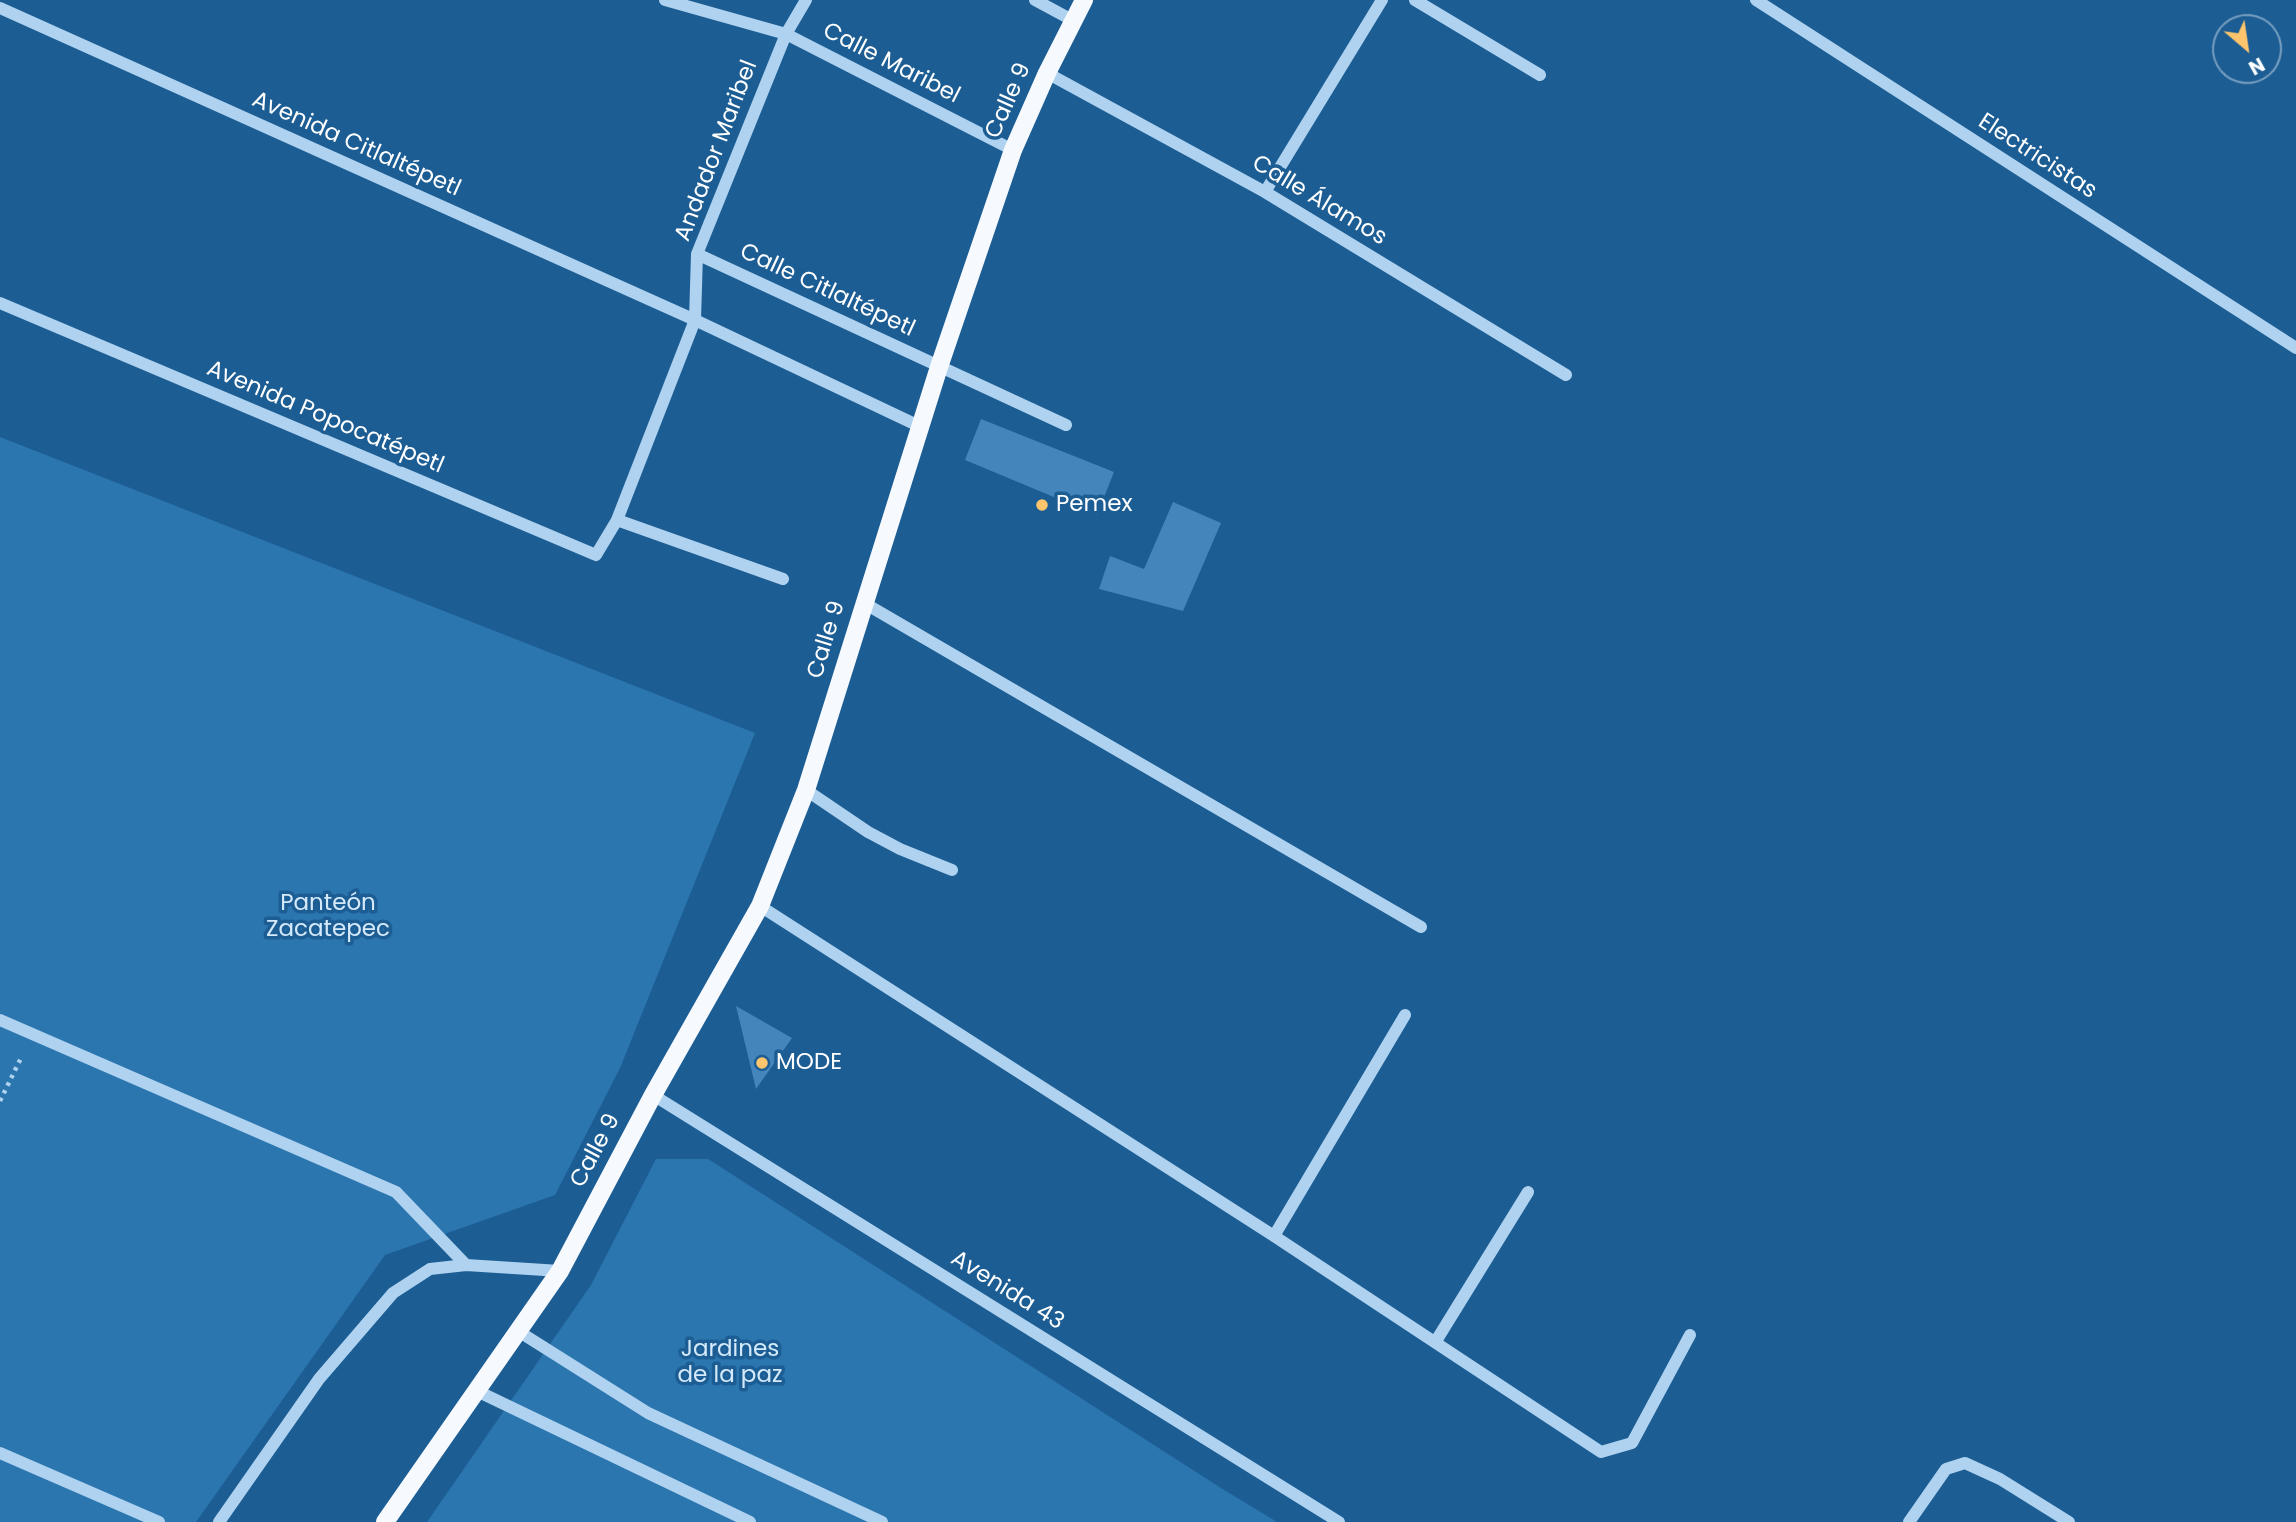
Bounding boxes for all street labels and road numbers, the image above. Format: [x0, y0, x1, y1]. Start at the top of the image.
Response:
street label: Calle Maribel [818, 18, 964, 110]
street label: Andador Maribel [670, 57, 764, 245]
street label: Calle 9 [980, 59, 1038, 143]
street label: Avenida Citlaltépetl [247, 87, 465, 203]
street label: Electricistas [1973, 108, 2101, 206]
street label: Calle Álamos [1247, 150, 1391, 252]
street label: Calle Citlaltépetl [735, 238, 919, 344]
street label: Avenida Popocatépetl [202, 356, 448, 480]
street label: Calle 9 [802, 598, 852, 682]
street label: Calle 9 [565, 1109, 627, 1193]
street label: Avenida 43 [945, 1245, 1069, 1337]

